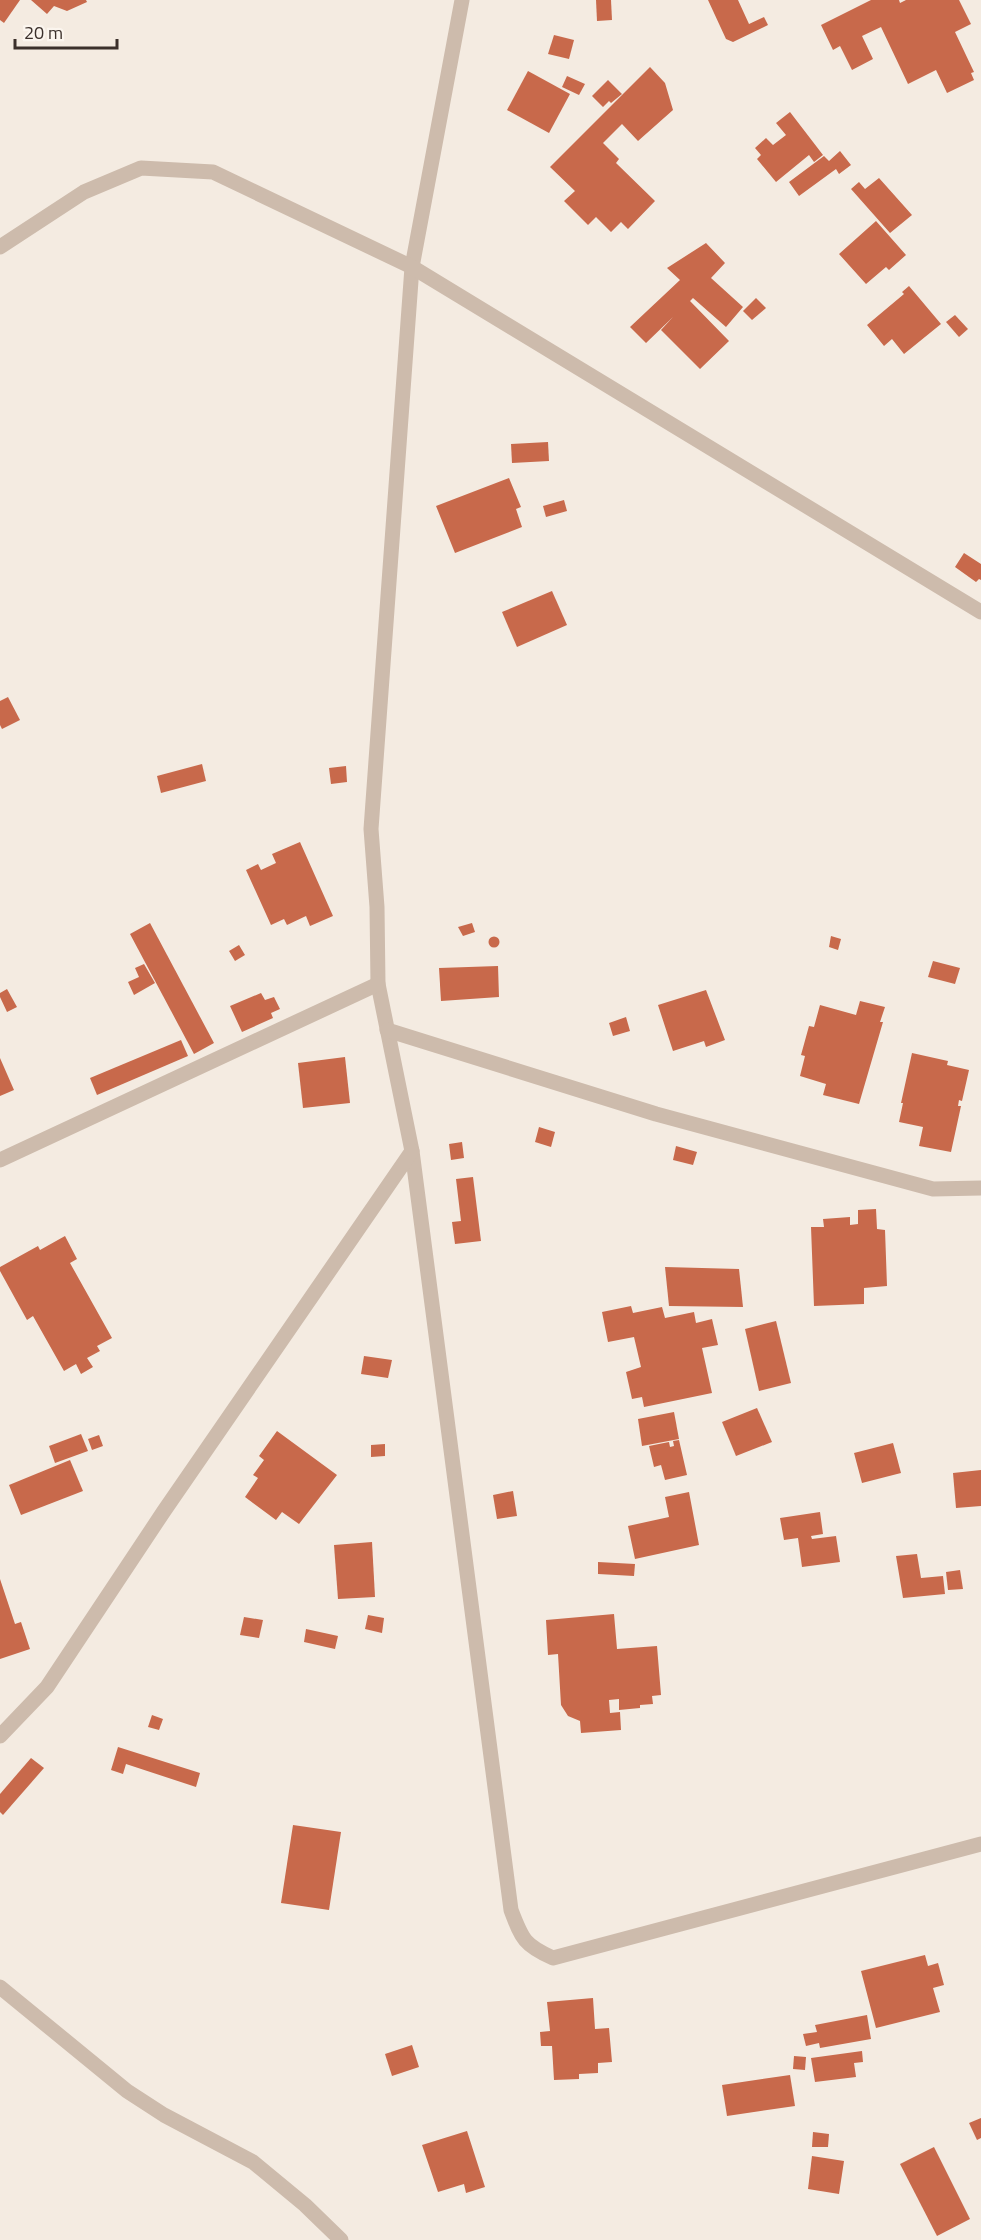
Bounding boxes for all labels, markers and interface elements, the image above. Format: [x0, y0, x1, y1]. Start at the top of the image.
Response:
scale bar [15, 12, 117, 50]
text: 20 m [24, 19, 63, 46]

